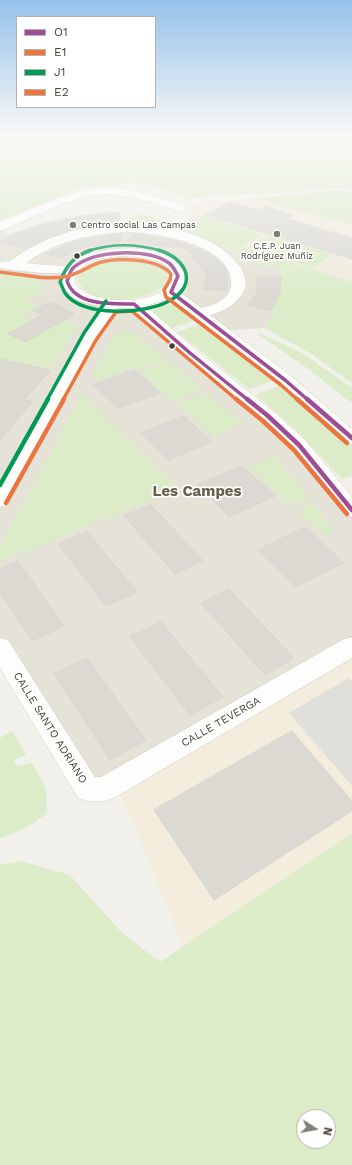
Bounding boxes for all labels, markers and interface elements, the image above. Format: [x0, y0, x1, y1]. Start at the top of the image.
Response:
legend [16, 16, 156, 108]
text: O1 [54, 25, 68, 39]
text: E1 [54, 45, 66, 59]
text: J1 [54, 65, 65, 79]
text: E2 [54, 85, 69, 99]
marker: Centro social Las Campas [68, 220, 78, 230]
place label: Centro social Las Campas [81, 220, 196, 230]
marker: C.E.P. Juan Rodríguez Muñiz [272, 229, 282, 239]
place label: C.E.P. Juan Rodríguez Muñiz [241, 241, 313, 262]
unlabelled marker [72, 251, 82, 261]
unlabelled marker [167, 341, 177, 351]
district label: Les Campes [152, 483, 242, 501]
street label: CALLE SANTO ADRIANO [10, 670, 90, 786]
street label: CALLE TEVERGA [179, 694, 263, 750]
north arrow [296, 1109, 336, 1149]
text: N [320, 1126, 334, 1136]

